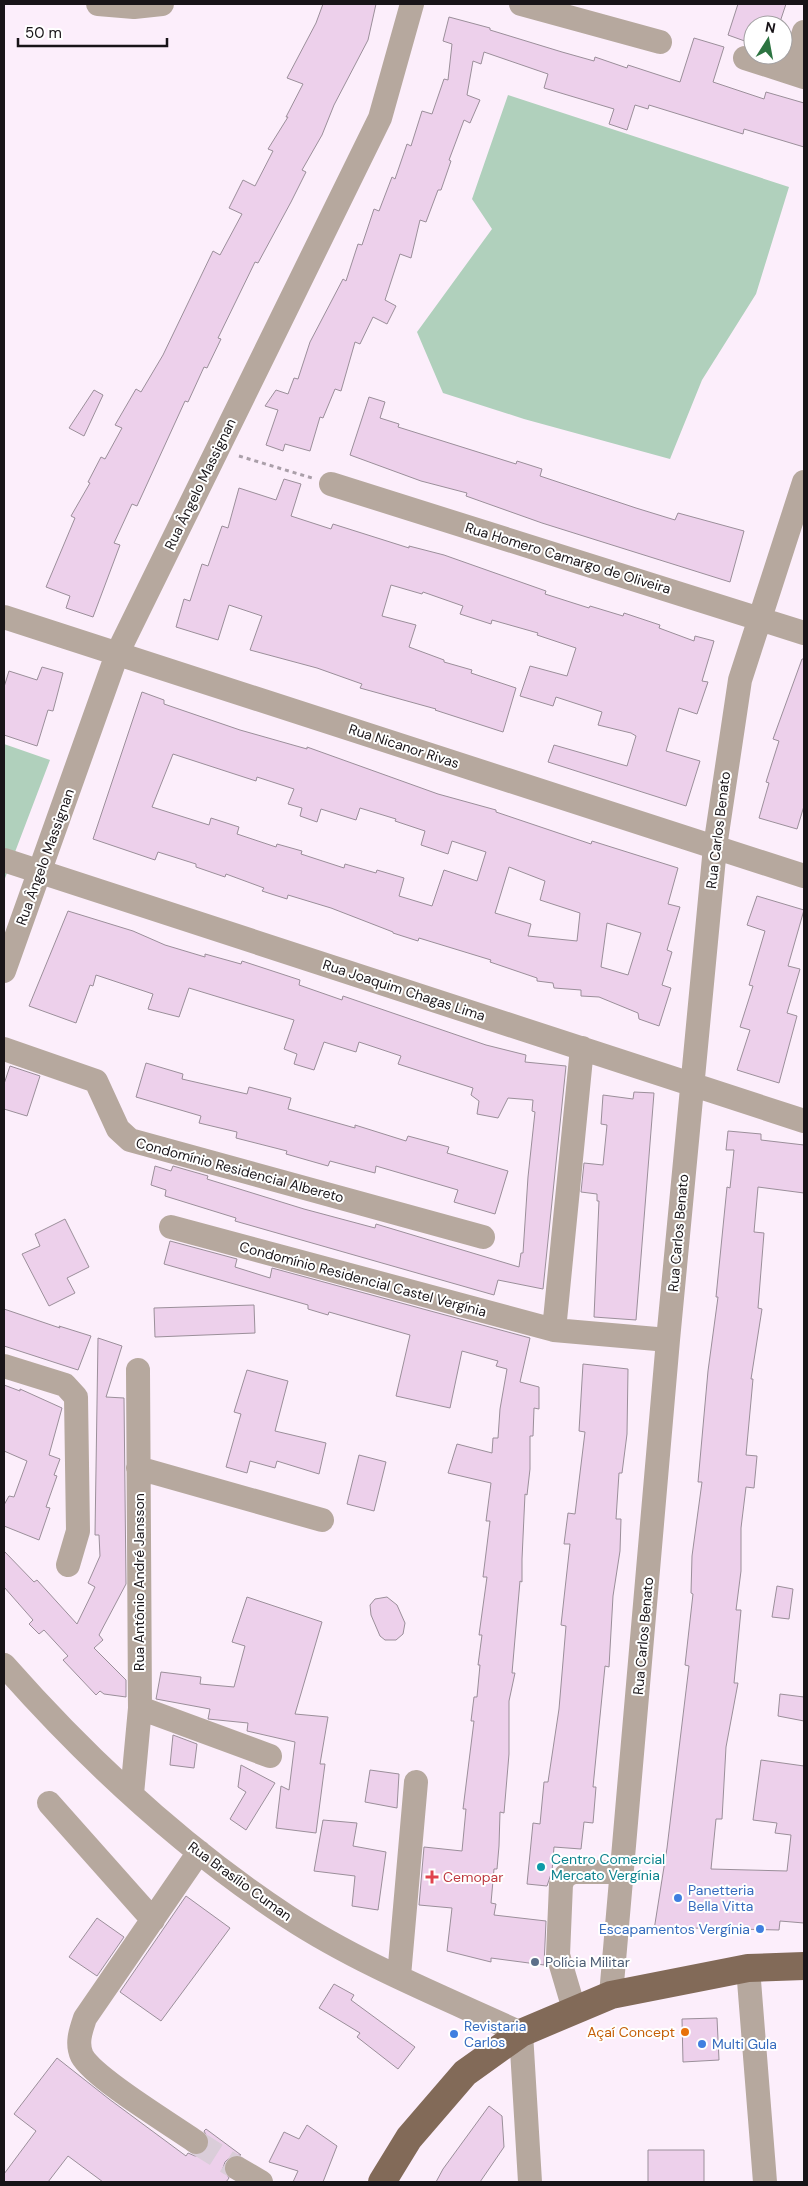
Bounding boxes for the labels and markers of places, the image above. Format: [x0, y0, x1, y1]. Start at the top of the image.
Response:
place label: Centro Comercial Mercato Vergínia [551, 1850, 665, 1884]
marker: Centro Comercial Mercato Vergínia [535, 1861, 547, 1873]
place label: Cemopar [443, 1868, 503, 1886]
marker: Cemopar [425, 1870, 439, 1884]
place label: Panetteria Bella Vitta [688, 1881, 754, 1915]
marker: Panetteria Bella Vitta [672, 1892, 684, 1904]
place label: Escapamentos Vergínia [599, 1920, 750, 1938]
marker: Escapamentos Vergínia [754, 1923, 766, 1935]
place label: Polícia Militar [545, 1953, 630, 1971]
marker: Polícia Militar [529, 1956, 541, 1968]
place label: Revistaria Carlos [464, 2017, 526, 2051]
place label: Açaí Concept [587, 2023, 675, 2041]
marker: Açaí Concept [679, 2026, 691, 2038]
marker: Revistaria Carlos [448, 2028, 460, 2040]
place label: Multi Gula [712, 2035, 777, 2053]
marker: Multi Gula [696, 2038, 708, 2050]

